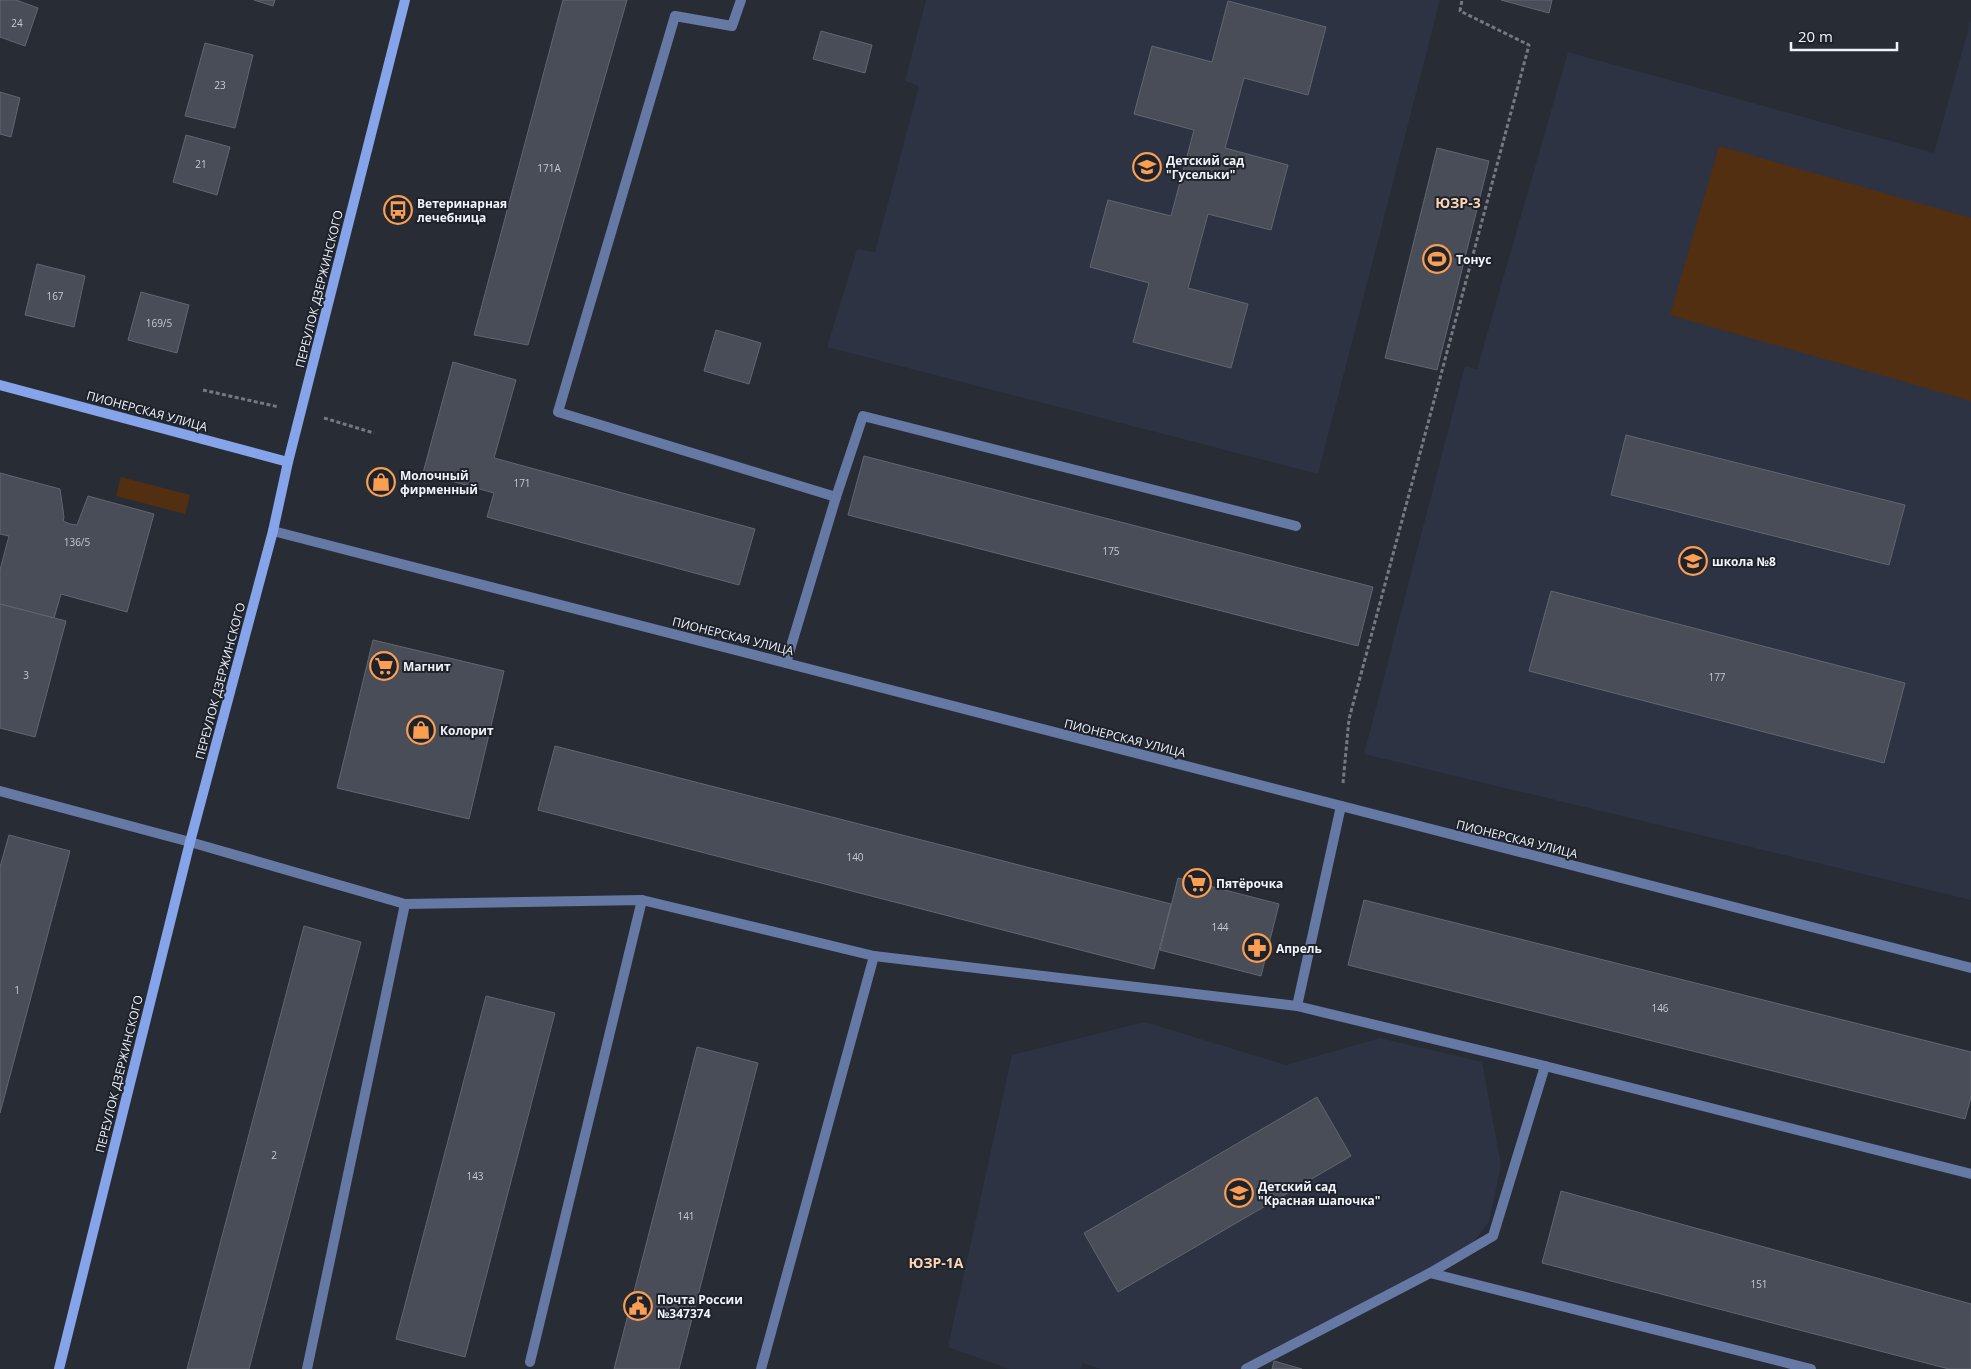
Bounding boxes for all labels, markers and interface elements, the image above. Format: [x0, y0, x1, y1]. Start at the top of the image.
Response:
house number: 24 [11, 16, 23, 30]
scale bar [1791, 20, 1897, 52]
text: 20 m [1798, 26, 1833, 46]
house number: 23 [214, 78, 226, 92]
school or university icon: Детский сад "Гусельки" [1132, 152, 1162, 182]
place label: Детский сад "Гусельки" [1166, 152, 1244, 183]
house number: 21 [195, 157, 207, 171]
house number: 171А [537, 161, 561, 175]
district label: ЮЗР-3 [1435, 193, 1481, 212]
bus stop icon: Ветеринарная лечебница [383, 195, 413, 225]
place label: Ветеринарная лечебница [417, 195, 507, 226]
street label: ПЕРЕУЛОК ДЗЕРЖИНСКОГО [291, 208, 347, 370]
sports icon: Тонус [1422, 244, 1452, 274]
place label: Тонус [1456, 251, 1491, 268]
house number: 167 [46, 289, 64, 303]
house number: 169/5 [146, 316, 173, 330]
street label: ПИОНЕРСКАЯ УЛИЦА [85, 387, 210, 435]
shop icon: Молочный фирменный [366, 467, 396, 497]
place label: Молочный фирменный [400, 467, 478, 498]
house number: 171 [513, 476, 531, 490]
house number: 136/5 [64, 535, 91, 549]
house number: 175 [1102, 544, 1120, 558]
school or university icon: школа №8 [1678, 546, 1708, 576]
place label: школа №8 [1712, 553, 1776, 570]
street label: ПЕРЕУЛОК ДЗЕРЖИНСКОГО [191, 601, 249, 761]
street label: ПИОНЕРСКАЯ УЛИЦА [671, 613, 796, 659]
supermarket icon: Магнит [369, 651, 399, 681]
place label: Магнит [403, 658, 451, 675]
house number: 3 [23, 668, 29, 682]
house number: 177 [1708, 670, 1726, 684]
shop icon: Колорит [406, 715, 436, 745]
street label: ПИОНЕРСКАЯ УЛИЦА [1063, 715, 1188, 761]
place label: Колорит [440, 722, 494, 739]
street label: ПИОНЕРСКАЯ УЛИЦА [1455, 816, 1580, 862]
house number: 140 [846, 850, 864, 864]
supermarket icon: Пятёрочка [1182, 868, 1212, 898]
place label: Пятёрочка [1216, 875, 1283, 892]
house number: 144 [1211, 920, 1229, 934]
pharmacy icon: Апрель [1242, 933, 1272, 963]
place label: Апрель [1276, 940, 1322, 957]
house number: 1 [14, 983, 20, 997]
street label: ПЕРЕУЛОК ДЗЕРЖИНСКОГО [91, 993, 147, 1155]
house number: 146 [1651, 1001, 1669, 1015]
house number: 2 [271, 1148, 277, 1162]
house number: 143 [466, 1169, 484, 1183]
school or university icon: Детский сад "Красная шапочка" [1224, 1178, 1254, 1208]
place label: Детский сад "Красная шапочка" [1258, 1178, 1381, 1209]
house number: 141 [677, 1209, 695, 1223]
district label: ЮЗР-1А [908, 1253, 964, 1272]
house number: 151 [1750, 1277, 1768, 1291]
public building icon: Почта России №347374 [623, 1291, 653, 1321]
place label: Почта России №347374 [657, 1291, 743, 1322]

